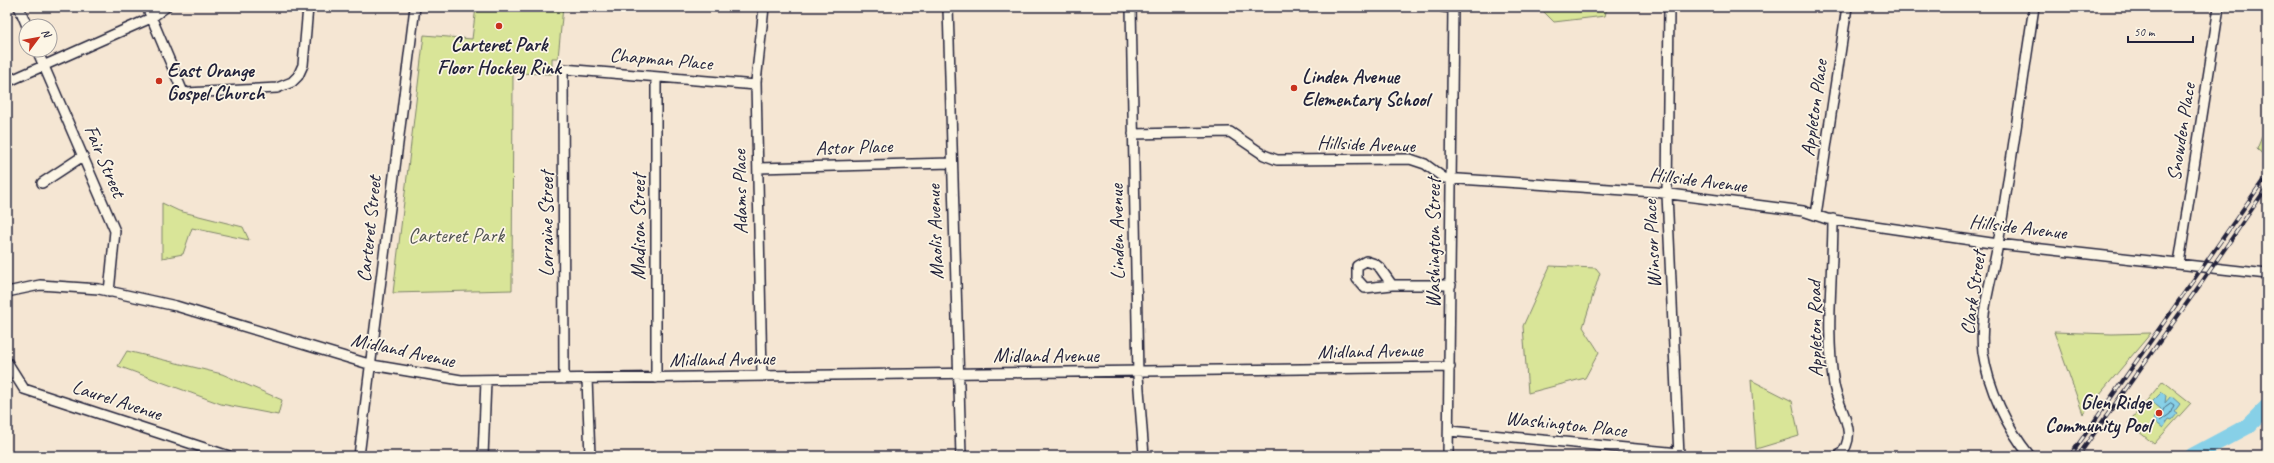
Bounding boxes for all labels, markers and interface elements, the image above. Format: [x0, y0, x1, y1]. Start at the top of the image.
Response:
north arrow [18, 18, 58, 58]
scale bar [2128, 18, 2193, 44]
marker: Carteret Park Floor Hockey Rink [494, 21, 504, 31]
text: 50 m [2134, 24, 2156, 40]
text: N [39, 26, 55, 41]
place label: Carteret Park Floor Hockey Rink [437, 32, 563, 81]
street label: Chapman Place [609, 42, 715, 76]
street label: Appleton Place [1795, 57, 1833, 158]
place label: East Orange Gospel Church [167, 58, 266, 106]
place label: Linden Avenue Elementary School [1302, 64, 1432, 112]
marker: East Orange Gospel Church [154, 76, 164, 86]
street label: Snowden Place [2161, 80, 2201, 183]
marker: Linden Avenue Elementary School [1289, 83, 1299, 93]
street label: Fair Street [79, 121, 132, 203]
street label: Hillside Avenue [1317, 130, 1417, 158]
street label: Astor Place [815, 133, 894, 161]
street label: Adams Place [727, 148, 753, 235]
street label: Hillside Avenue [1648, 162, 1750, 199]
street label: Lorraine Street [534, 168, 559, 277]
street label: Madison Street [626, 171, 651, 280]
street label: Carteret Street [351, 172, 387, 283]
street label: Washington Street [1421, 175, 1446, 308]
street label: Linden Avenue [1104, 182, 1130, 280]
street label: Maolis Avenue [921, 183, 949, 280]
street label: Winsor Place [1637, 198, 1667, 289]
street label: Hillside Avenue [1968, 209, 2070, 246]
park label: Carteret Park [408, 223, 505, 248]
street label: Clark Street [1955, 246, 1992, 336]
street label: Appleton Road [1802, 277, 1828, 378]
street label: Midland Avenue [349, 327, 459, 373]
street label: Midland Avenue [1317, 338, 1424, 364]
street label: Midland Avenue [993, 343, 1100, 368]
street label: Midland Avenue [669, 346, 776, 372]
street label: Laurel Avenue [69, 374, 166, 427]
place label: Glen Ridge Community Pool [2045, 390, 2154, 439]
street label: Washington Place [1504, 405, 1629, 443]
marker: Glen Ridge Community Pool [2154, 408, 2164, 418]

